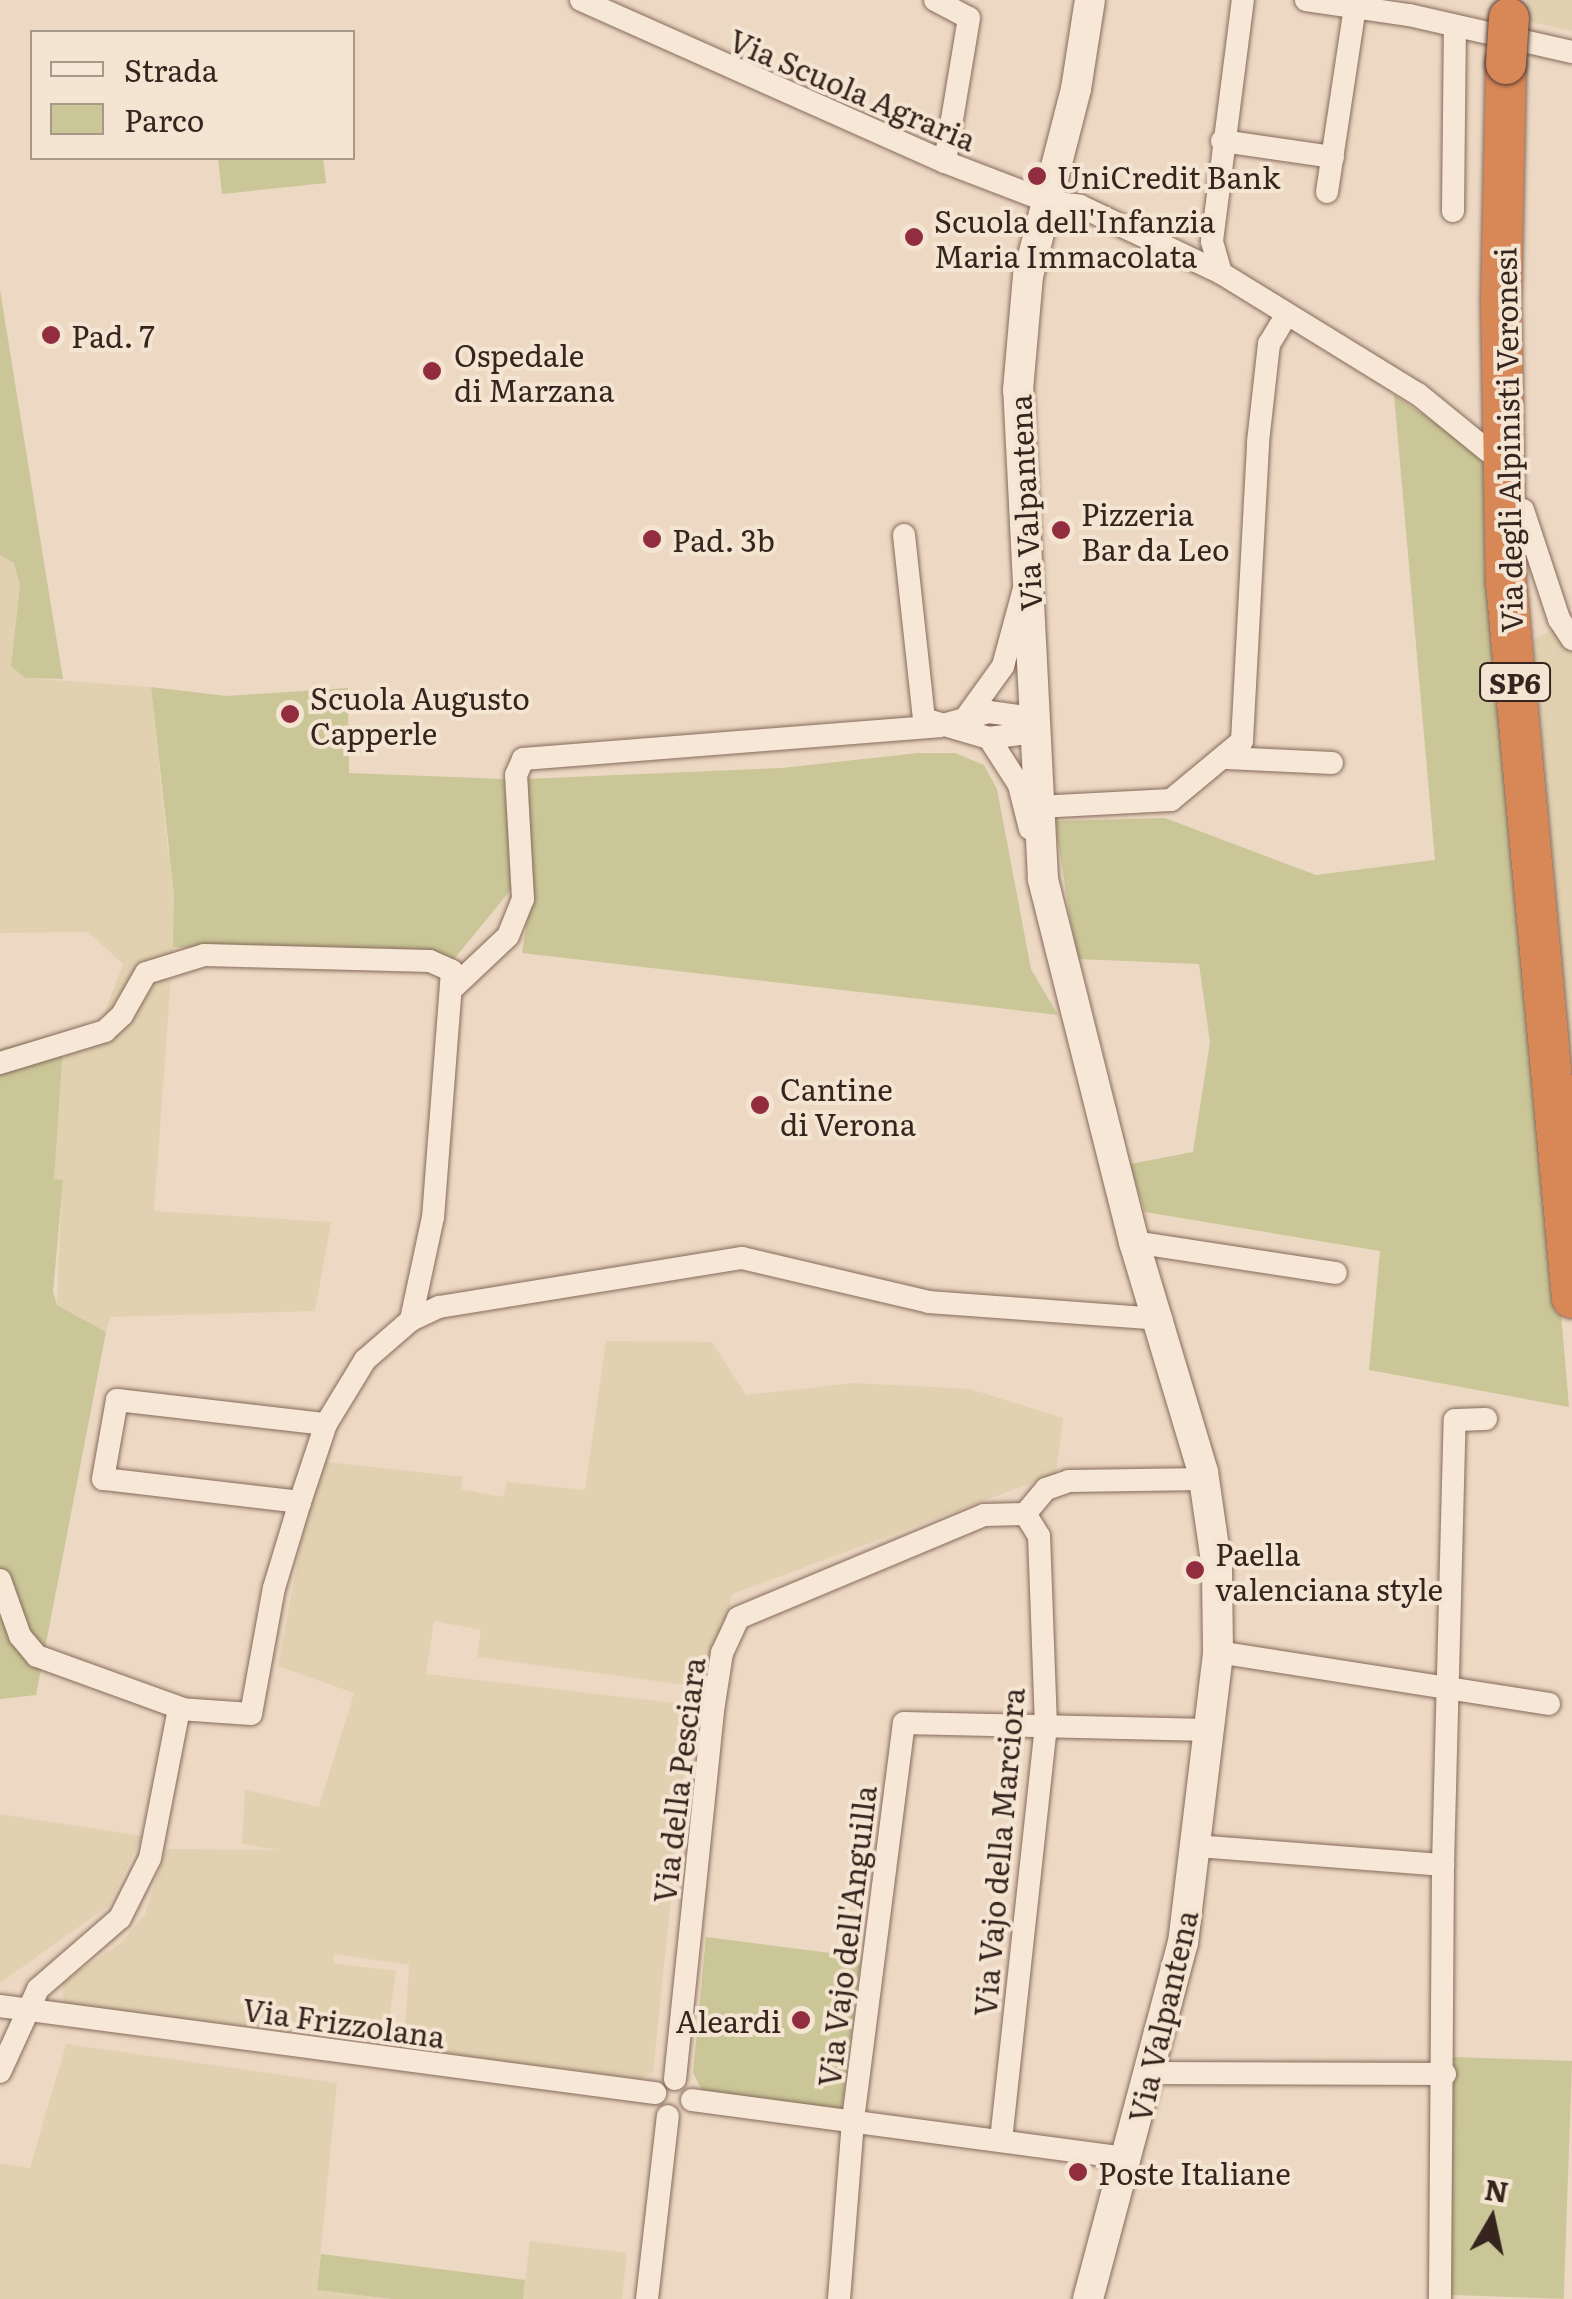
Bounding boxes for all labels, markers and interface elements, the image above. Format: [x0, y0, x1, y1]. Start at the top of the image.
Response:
street label: Via Scuola Agraria [724, 21, 982, 157]
legend [30, 30, 355, 160]
text: Strada [124, 47, 218, 91]
text: Parco [124, 97, 204, 141]
place label: UniCredit Bank [1057, 158, 1280, 194]
marker: UniCredit Bank [1026, 165, 1048, 187]
place label: Scuola dell'Infanzia Maria Immacolata [934, 202, 1216, 272]
marker: Scuola dell'Infanzia Maria Immacolata [903, 226, 925, 248]
street label: Via degli Alpinisti Veronesi [1486, 247, 1528, 633]
place label: Pad. 7 [71, 317, 155, 353]
marker: Pad. 7 [40, 324, 62, 346]
place label: Ospedale di Marzana [454, 336, 614, 406]
marker: Ospedale di Marzana [419, 358, 445, 384]
street label: Via Valpantena [1000, 394, 1048, 612]
place label: Pizzeria Bar da Leo [1081, 495, 1230, 566]
marker: Pizzeria Bar da Leo [1050, 519, 1072, 541]
place label: Pad. 3b [672, 521, 775, 557]
marker: Pad. 3b [641, 528, 663, 550]
road number: SP6 [1478, 659, 1552, 705]
place label: Scuola Augusto Capperle [310, 679, 530, 750]
marker: Scuola Augusto Capperle [279, 703, 301, 725]
place label: Cantine di Verona [780, 1070, 916, 1140]
marker: Cantine di Verona [749, 1094, 771, 1116]
place label: Paella valenciana style [1215, 1535, 1443, 1606]
marker: Paella valenciana style [1184, 1559, 1206, 1581]
street label: Via della Pesciara [645, 1655, 711, 1905]
street label: Via Vajo della Marciora [966, 1686, 1030, 2018]
street label: Via Vajo dell'Anguilla [810, 1783, 882, 2089]
street label: Via Valpantena [1120, 1906, 1204, 2126]
street label: Via Frizzolana [240, 1990, 448, 2054]
place label: Aleardi [676, 2002, 781, 2038]
marker: Aleardi [790, 2009, 812, 2031]
place label: Poste Italiane [1098, 2154, 1291, 2190]
marker: Poste Italiane [1067, 2161, 1089, 2183]
text: N [1482, 2167, 1512, 2212]
north arrow [1442, 2169, 1542, 2269]

